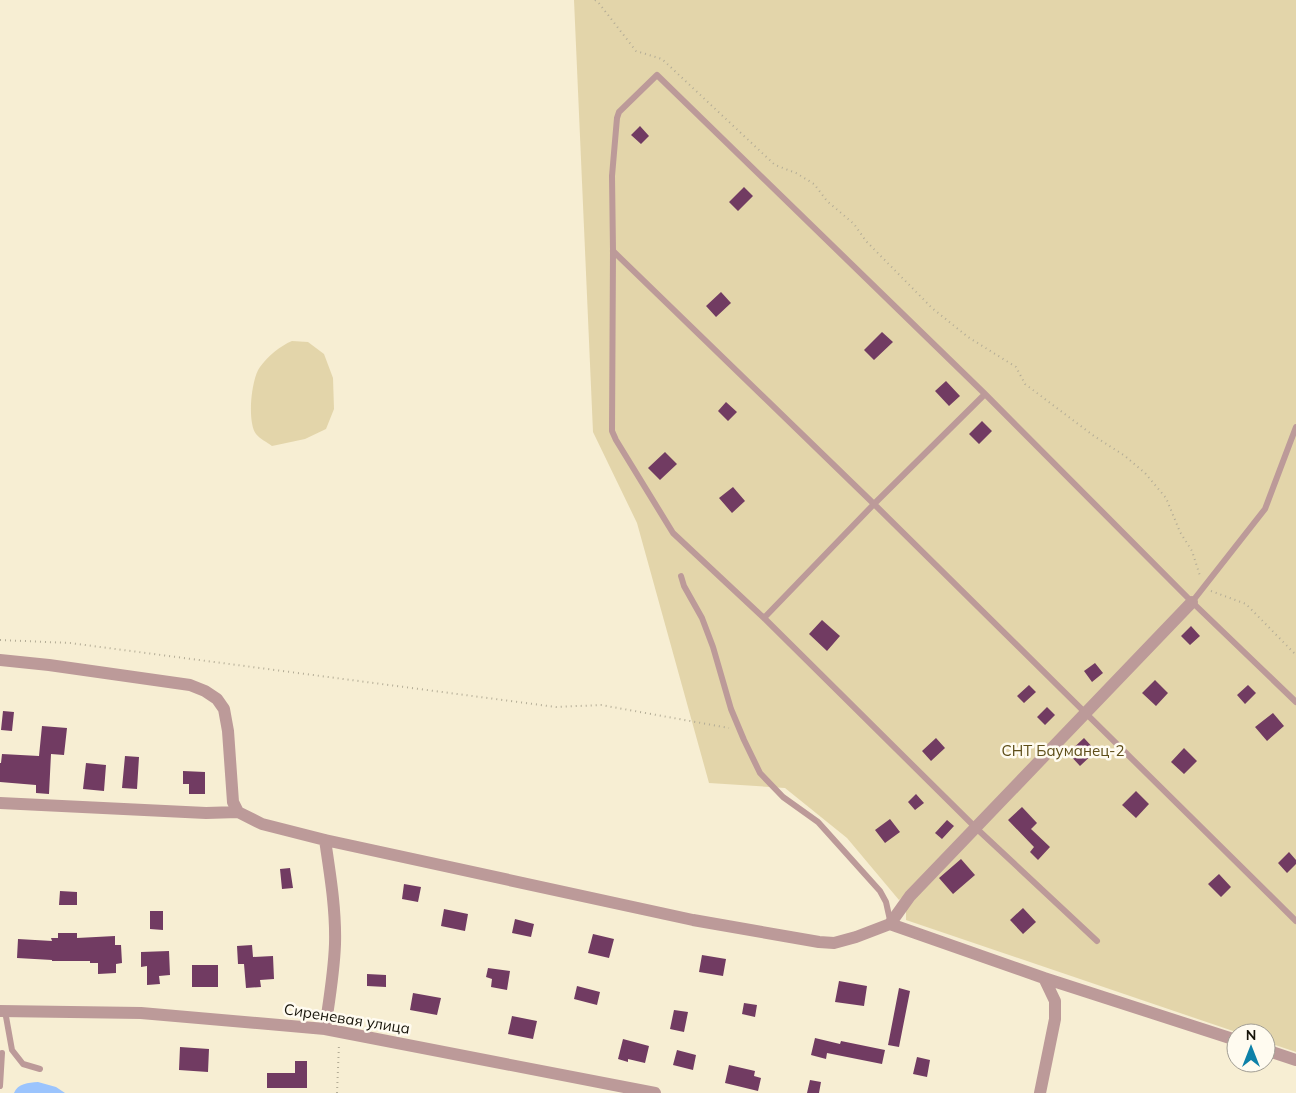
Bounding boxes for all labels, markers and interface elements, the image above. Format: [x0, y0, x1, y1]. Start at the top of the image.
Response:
park label: СНТ Бауманец-2 [1002, 741, 1124, 760]
street label: Сиреневая улица [283, 999, 411, 1038]
north arrow [1226, 1023, 1276, 1073]
text: N [1246, 1026, 1256, 1044]

